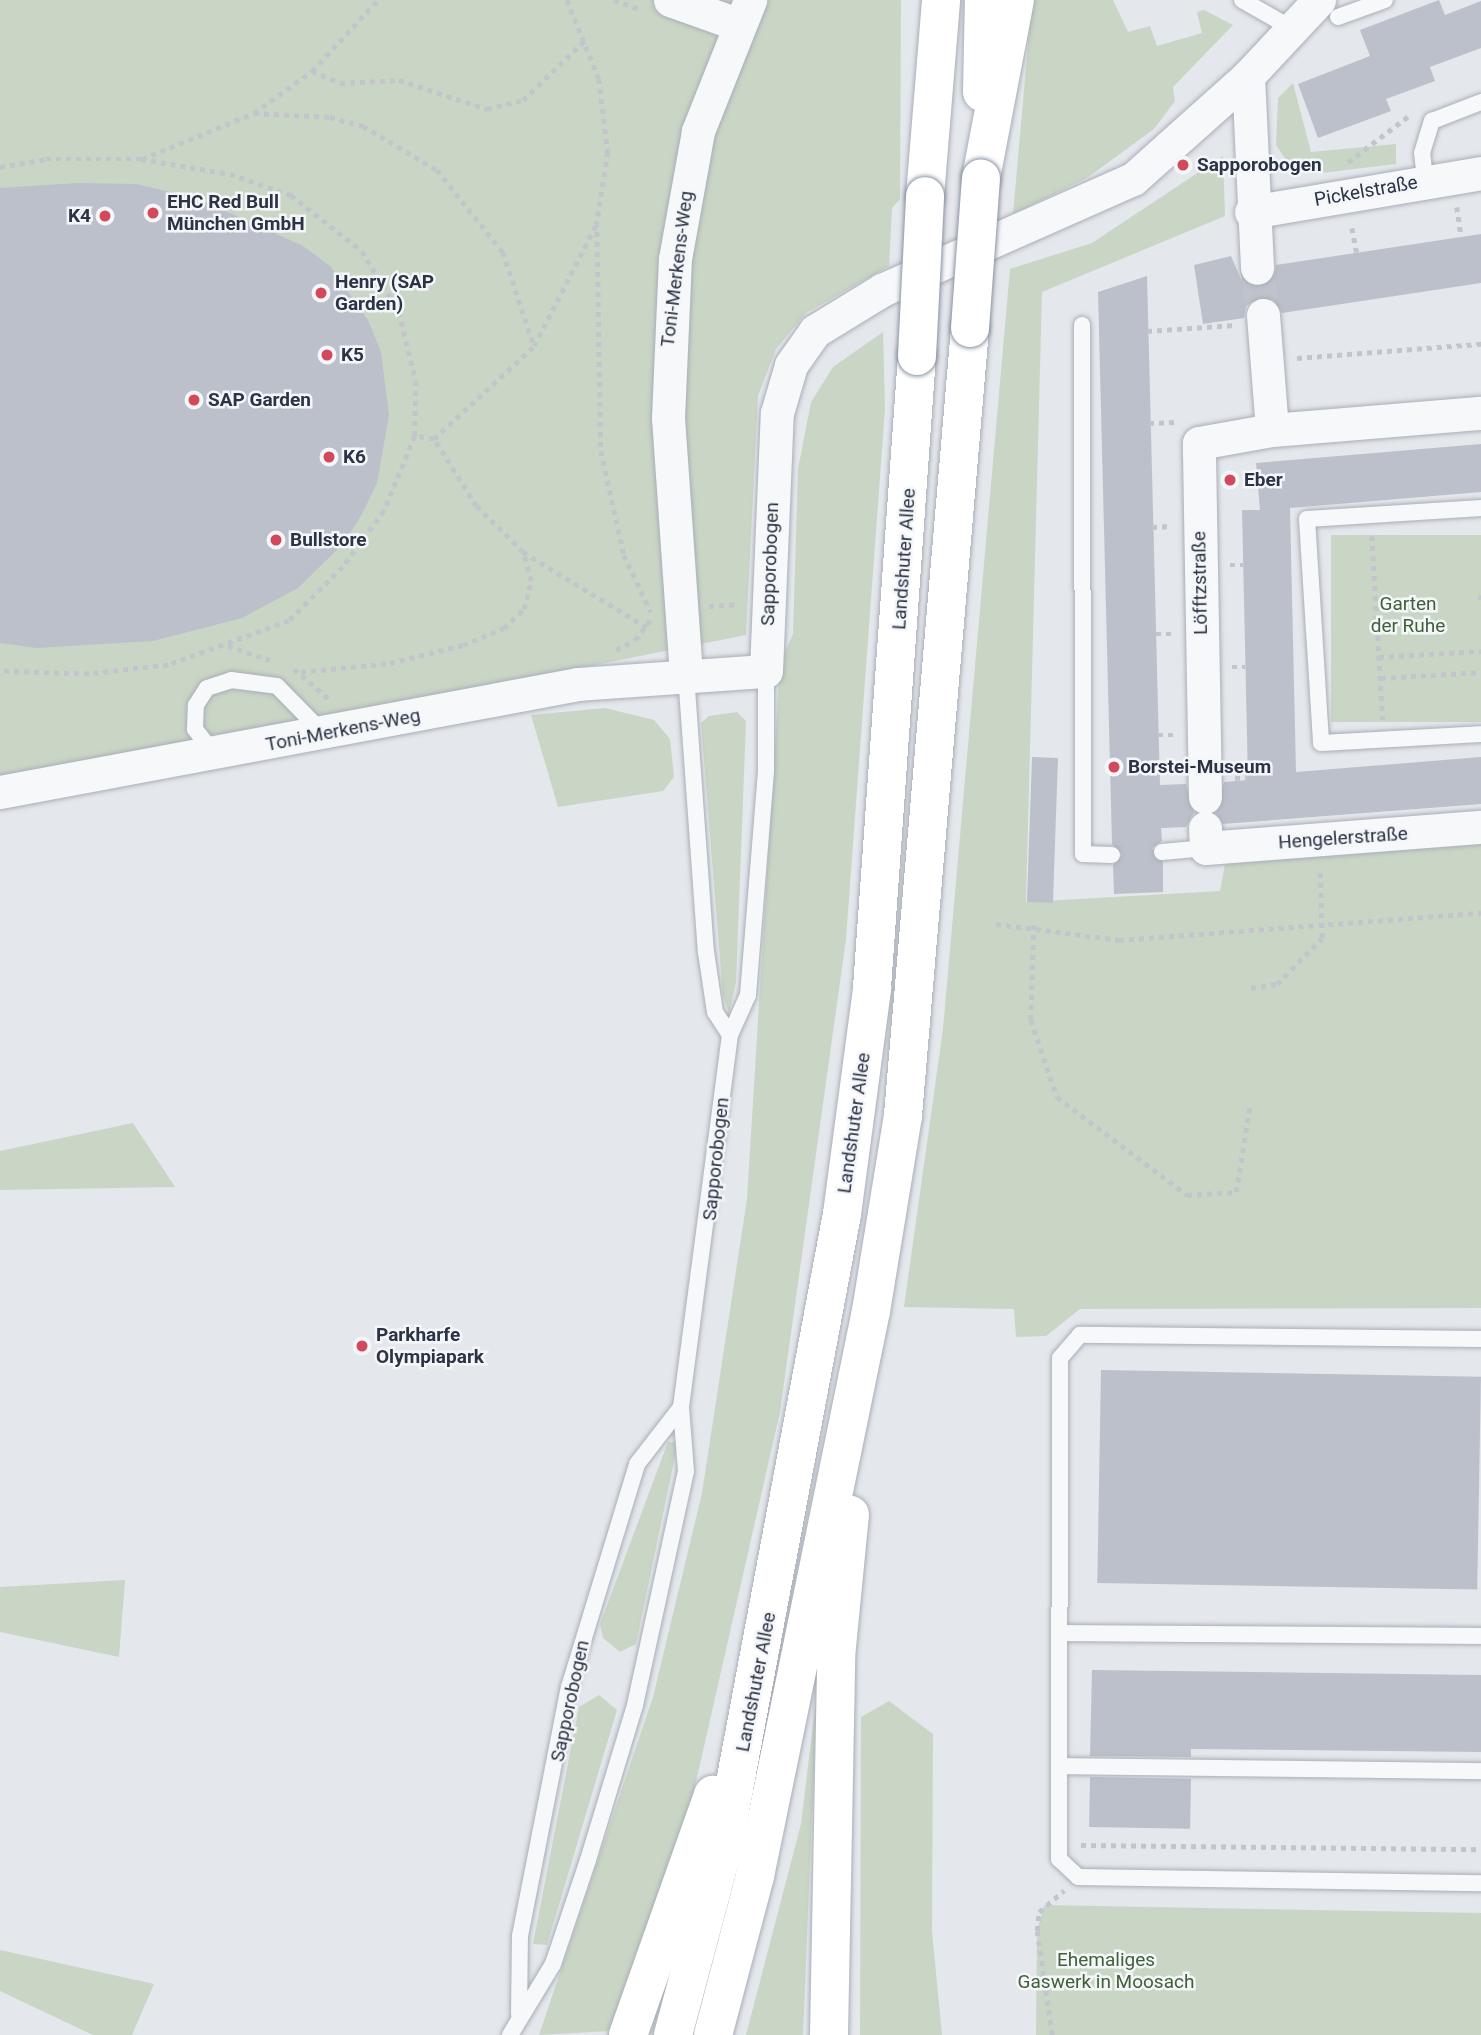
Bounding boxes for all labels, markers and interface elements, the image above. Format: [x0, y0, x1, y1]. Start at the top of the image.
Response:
place label: Sapporobogen [1197, 154, 1322, 176]
marker: Sapporobogen [1175, 157, 1191, 173]
street label: Pickelstraße [1313, 171, 1419, 211]
street label: Toni-Merkens-Weg [656, 190, 698, 348]
place label: EHC Red Bull München GmbH [167, 191, 305, 235]
place label: K4 [68, 205, 91, 227]
marker: EHC Red Bull München GmbH [145, 205, 161, 221]
marker: K4 [97, 208, 113, 224]
place label: Henry (SAP Garden) [335, 271, 434, 315]
marker: Henry (SAP Garden) [313, 285, 329, 301]
place label: K5 [341, 344, 364, 366]
marker: K5 [319, 347, 335, 363]
place label: SAP Garden [208, 389, 311, 411]
marker: SAP Garden [186, 392, 202, 408]
place label: K6 [343, 446, 366, 468]
marker: K6 [321, 449, 337, 465]
place label: Eber [1244, 469, 1283, 491]
marker: Eber [1222, 472, 1238, 488]
street label: Landshuter Allee [888, 488, 920, 630]
street label: Sapporobogen [756, 502, 784, 626]
place label: Bullstore [290, 529, 367, 551]
street label: Löfftzstraße [1188, 531, 1212, 635]
marker: Bullstore [268, 532, 284, 548]
park label: Garten der Ruhe [1371, 593, 1445, 637]
street label: Toni-Merkens-Weg [264, 704, 422, 756]
place label: Borstei-Museum [1128, 756, 1271, 778]
marker: Borstei-Museum [1106, 759, 1122, 775]
street label: Hengelerstraße [1277, 822, 1409, 854]
street label: Landshuter Allee [833, 1051, 875, 1195]
street label: Sapporobogen [698, 1096, 734, 1222]
place label: Parkharfe Olympiapark [376, 1324, 484, 1368]
marker: Parkharfe Olympiapark [354, 1338, 370, 1354]
street label: Landshuter Allee [731, 1610, 781, 1754]
street label: Sapporobogen [546, 1638, 594, 1764]
park label: Ehemaliges Gaswerk in Moosach [1018, 1949, 1194, 1993]

